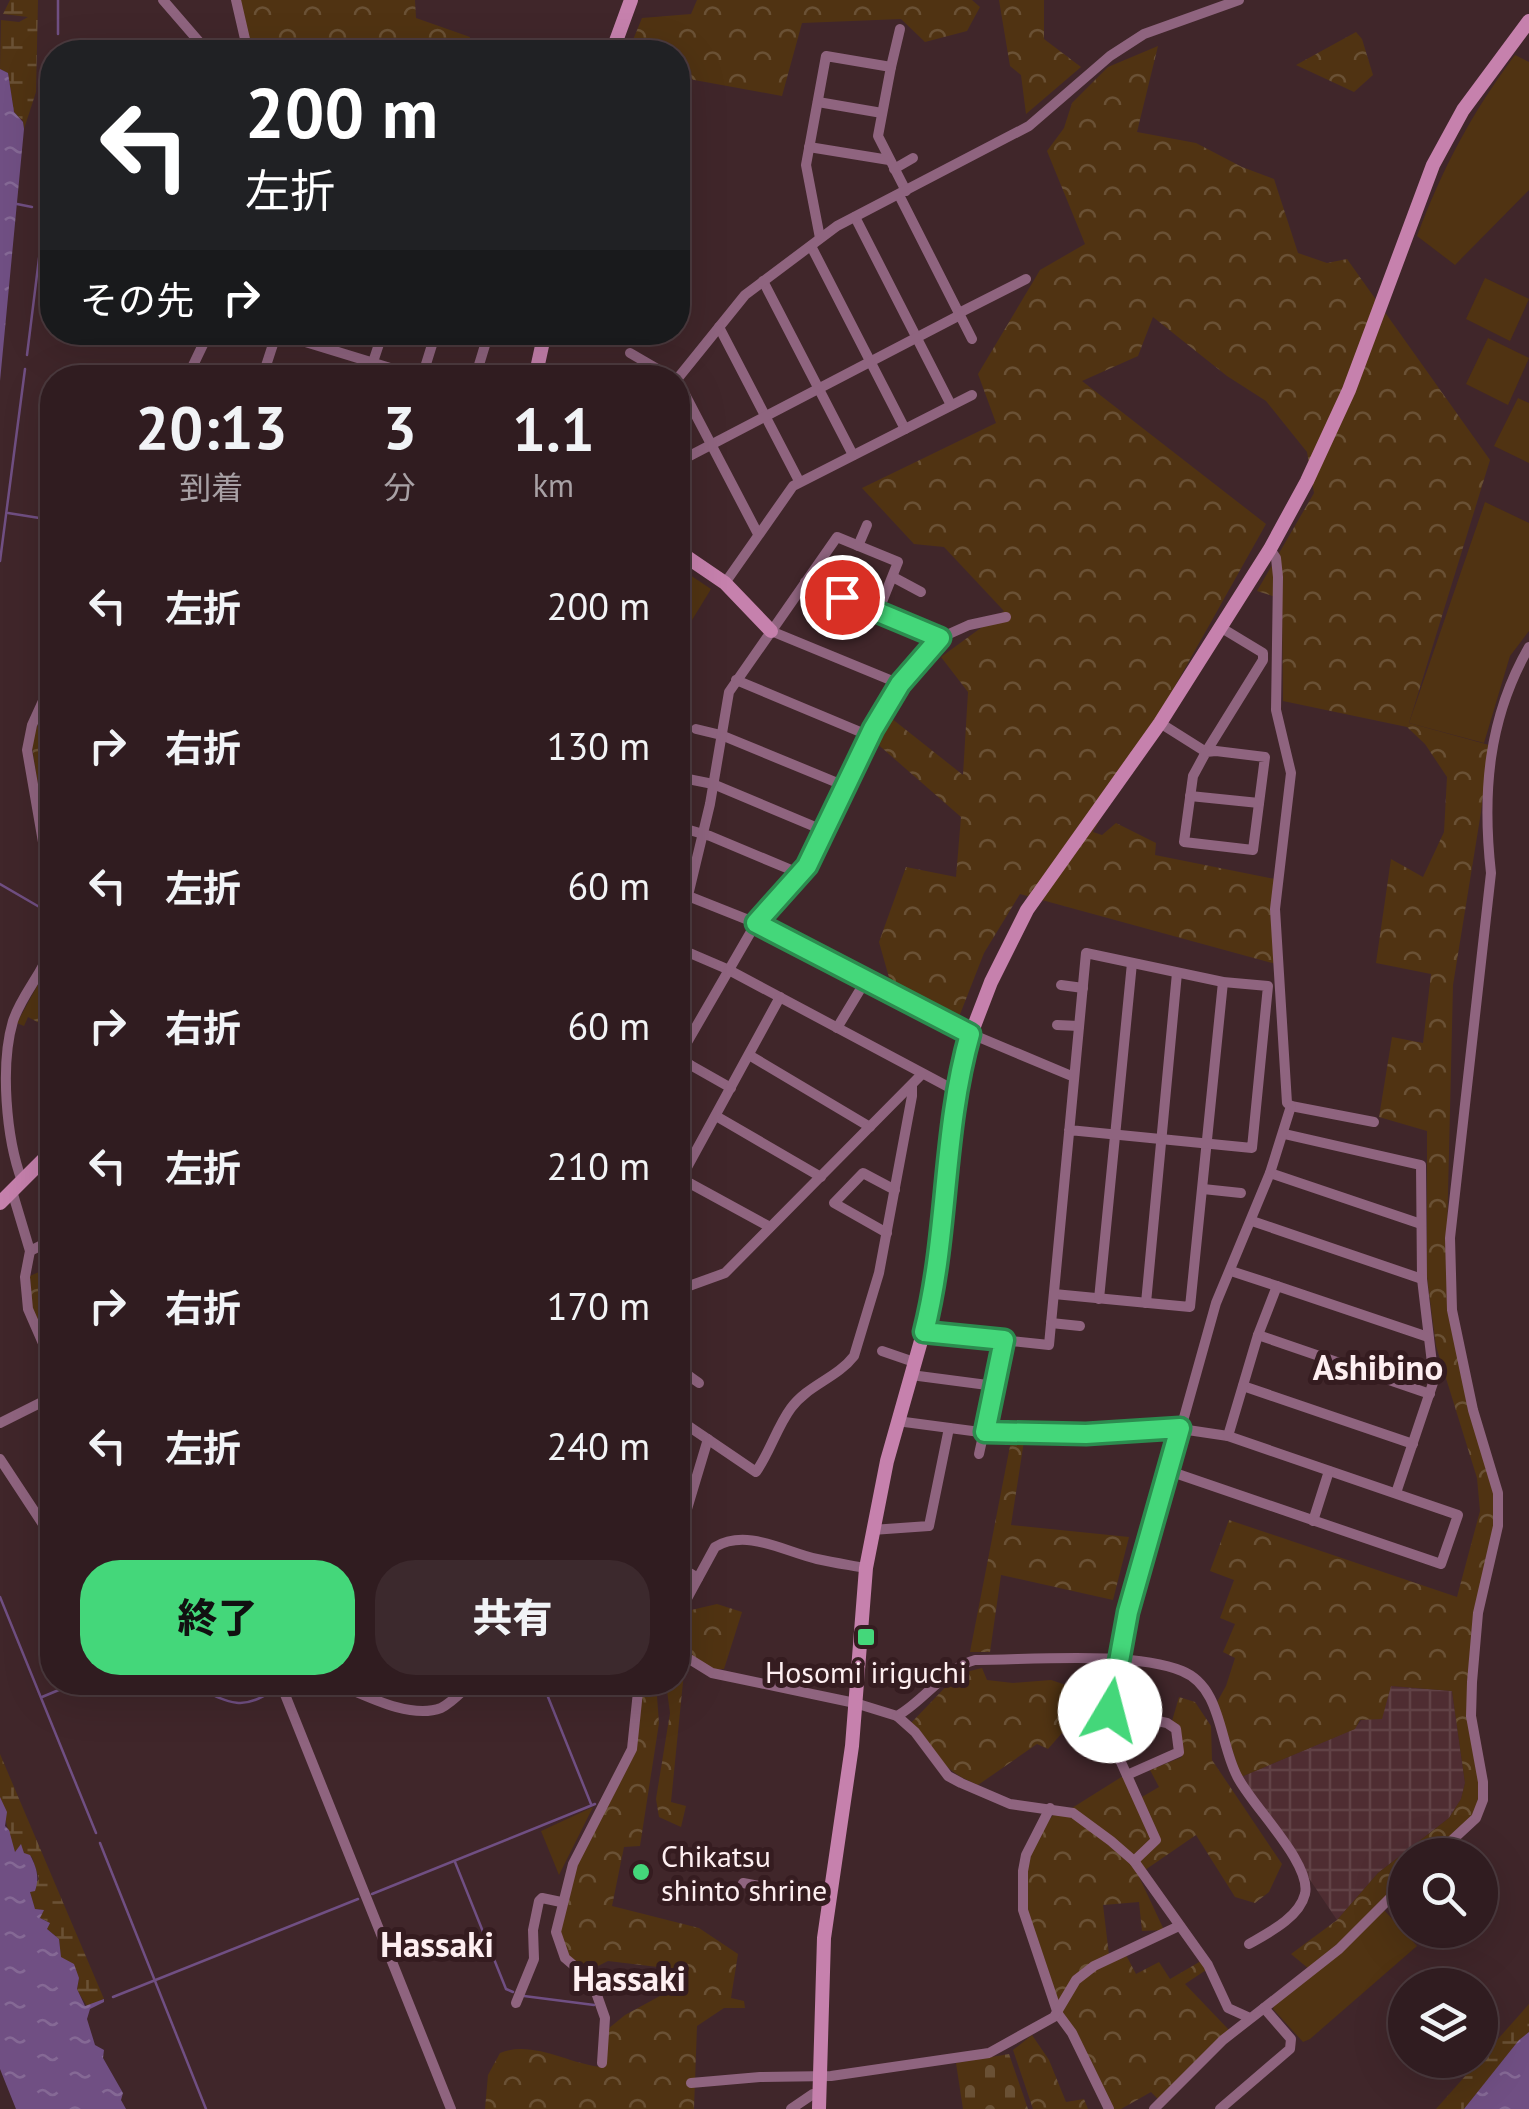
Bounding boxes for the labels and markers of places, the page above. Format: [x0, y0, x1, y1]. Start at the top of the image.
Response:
pin [800, 555, 885, 640]
marker: Hosomi iriguchi [855, 1626, 877, 1648]
place label: Hosomi iriguchi [765, 1652, 967, 1691]
place label: Chikatsu shinto shrine [661, 1836, 827, 1909]
marker: Chikatsu shinto shrine [630, 1861, 652, 1883]

